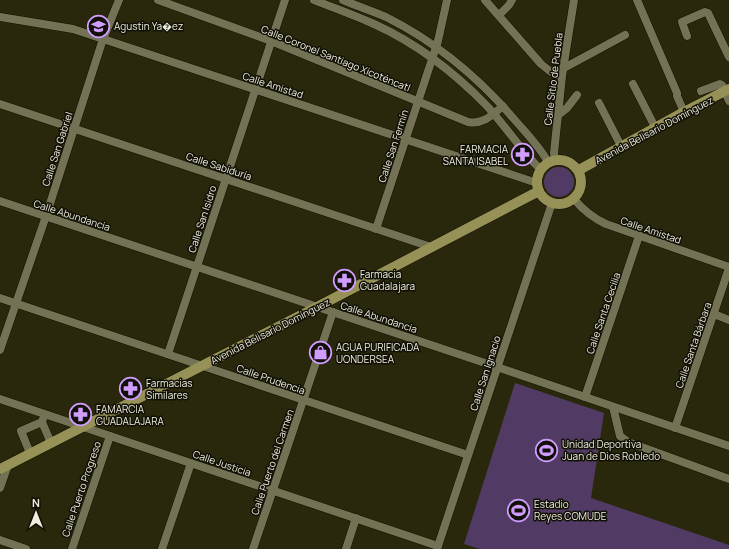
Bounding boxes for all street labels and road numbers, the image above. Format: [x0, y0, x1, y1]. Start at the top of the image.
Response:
street label: Calle Coronel Santiago Xicoténcatl [259, 22, 413, 94]
street label: Calle Sitio de Puebla [540, 32, 566, 126]
street label: Calle Amistad [241, 69, 305, 101]
street label: Avenida Belisario Domínguez [592, 93, 716, 167]
street label: Calle San Fermín [375, 108, 411, 184]
street label: Calle San Gabriel [38, 110, 76, 188]
street label: Calle Sabiduría [184, 149, 254, 183]
street label: Calle San Isidro [185, 183, 220, 255]
street label: Calle Abundancia [32, 196, 112, 234]
street label: Calle Amistad [619, 213, 683, 247]
street label: Calle Santa Cecilia [582, 270, 624, 356]
street label: Avenida Belisario Domínguez [208, 295, 332, 367]
street label: Calle Abundancia [339, 298, 419, 336]
street label: Calle Santa Bárbara [672, 300, 714, 390]
street label: Calle San Ignacio [466, 334, 504, 412]
street label: Calle Prudencia [235, 361, 307, 397]
street label: Calle Puerto del Carmen [247, 407, 297, 517]
street label: Calle Puerto Progreso [58, 439, 104, 539]
street label: Calle Justicia [191, 447, 253, 479]

